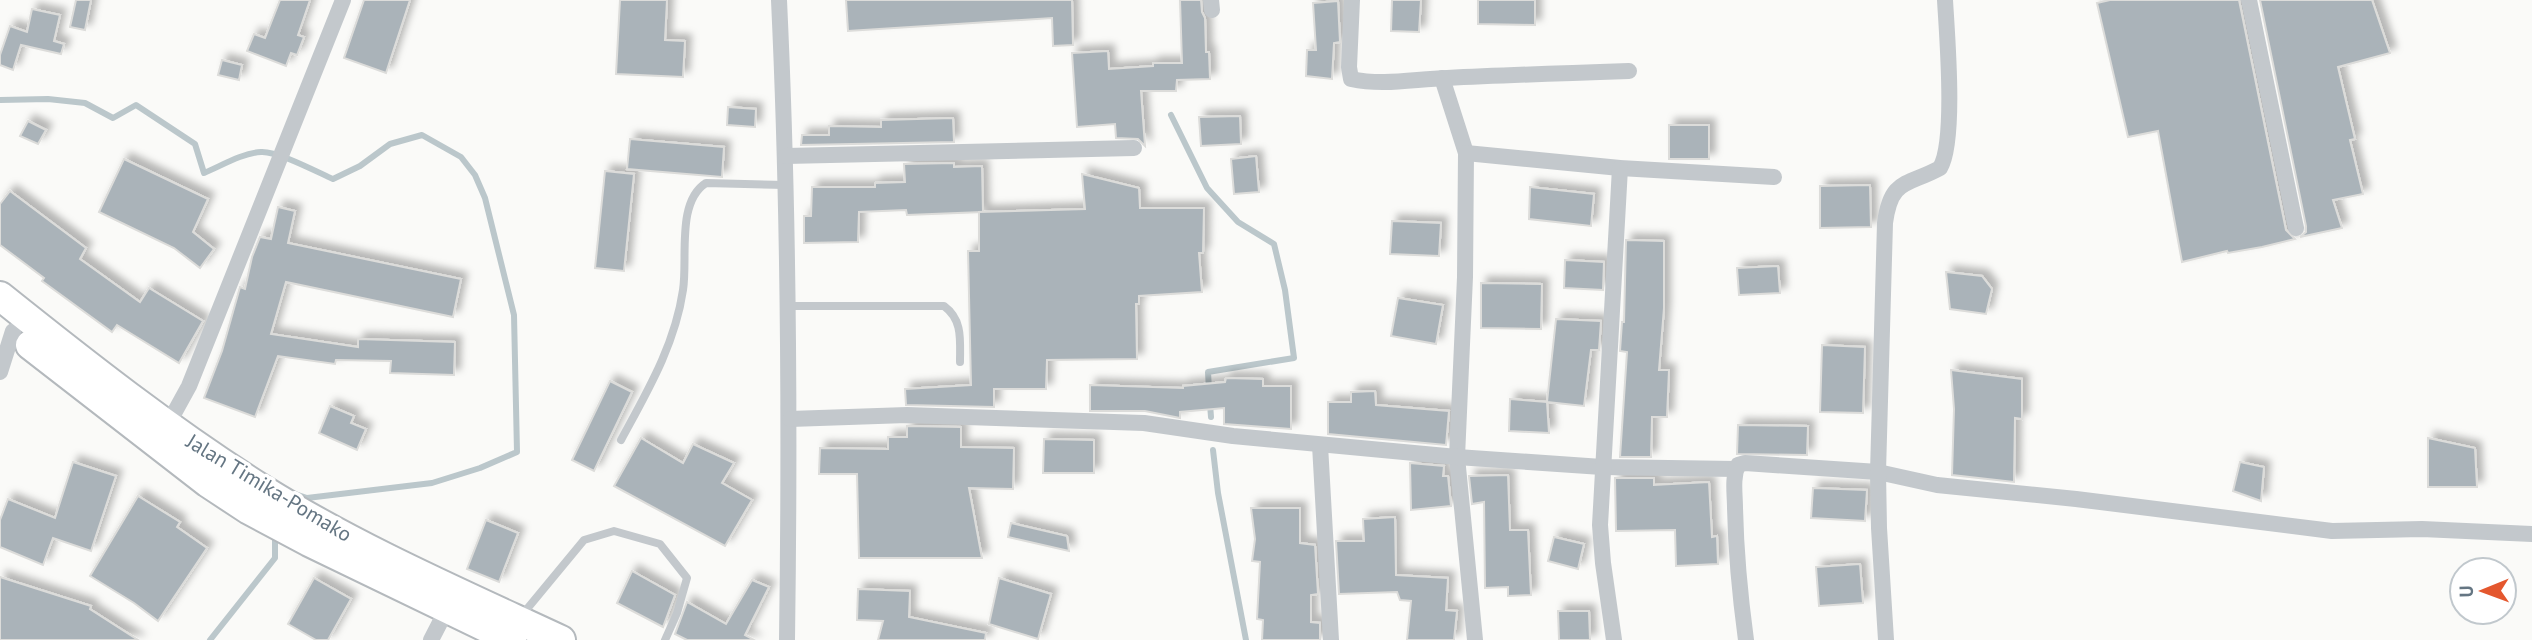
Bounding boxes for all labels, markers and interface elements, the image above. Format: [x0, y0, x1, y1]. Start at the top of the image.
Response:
street label: Jalan Timika-Pomako [181, 427, 357, 548]
north arrow [2448, 556, 2518, 626]
text: U [2454, 585, 2478, 597]

